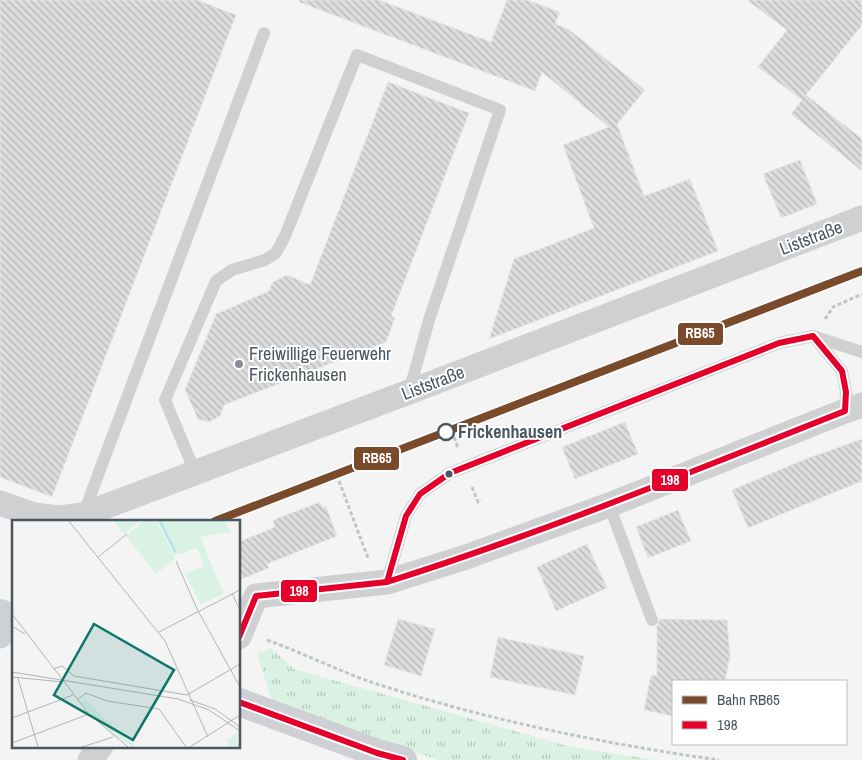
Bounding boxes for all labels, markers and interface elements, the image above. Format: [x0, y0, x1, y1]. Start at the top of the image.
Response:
street label: Liststraße [776, 214, 846, 261]
line badge: RB65 [677, 322, 724, 346]
text: RB65 [685, 324, 715, 342]
place label: Freiwillige Feuerwehr Frickenhausen [249, 341, 391, 387]
marker: Freiwillige Feuerwehr Frickenhausen [233, 358, 245, 370]
street label: Liststraße [398, 359, 468, 406]
place label: Frickenhausen [458, 419, 562, 444]
marker: Frickenhausen [437, 423, 455, 441]
line badge: RB65 [353, 446, 400, 471]
text: RB65 [362, 449, 392, 467]
line badge: 198 [651, 468, 689, 492]
unlabelled marker [444, 469, 454, 479]
text: 198 [660, 471, 680, 489]
inset map [12, 520, 240, 748]
line badge: 198 [280, 579, 318, 603]
text: 198 [289, 582, 309, 600]
legend [672, 680, 847, 745]
text: Bahn RB65 [717, 689, 780, 710]
text: 198 [717, 714, 738, 735]

